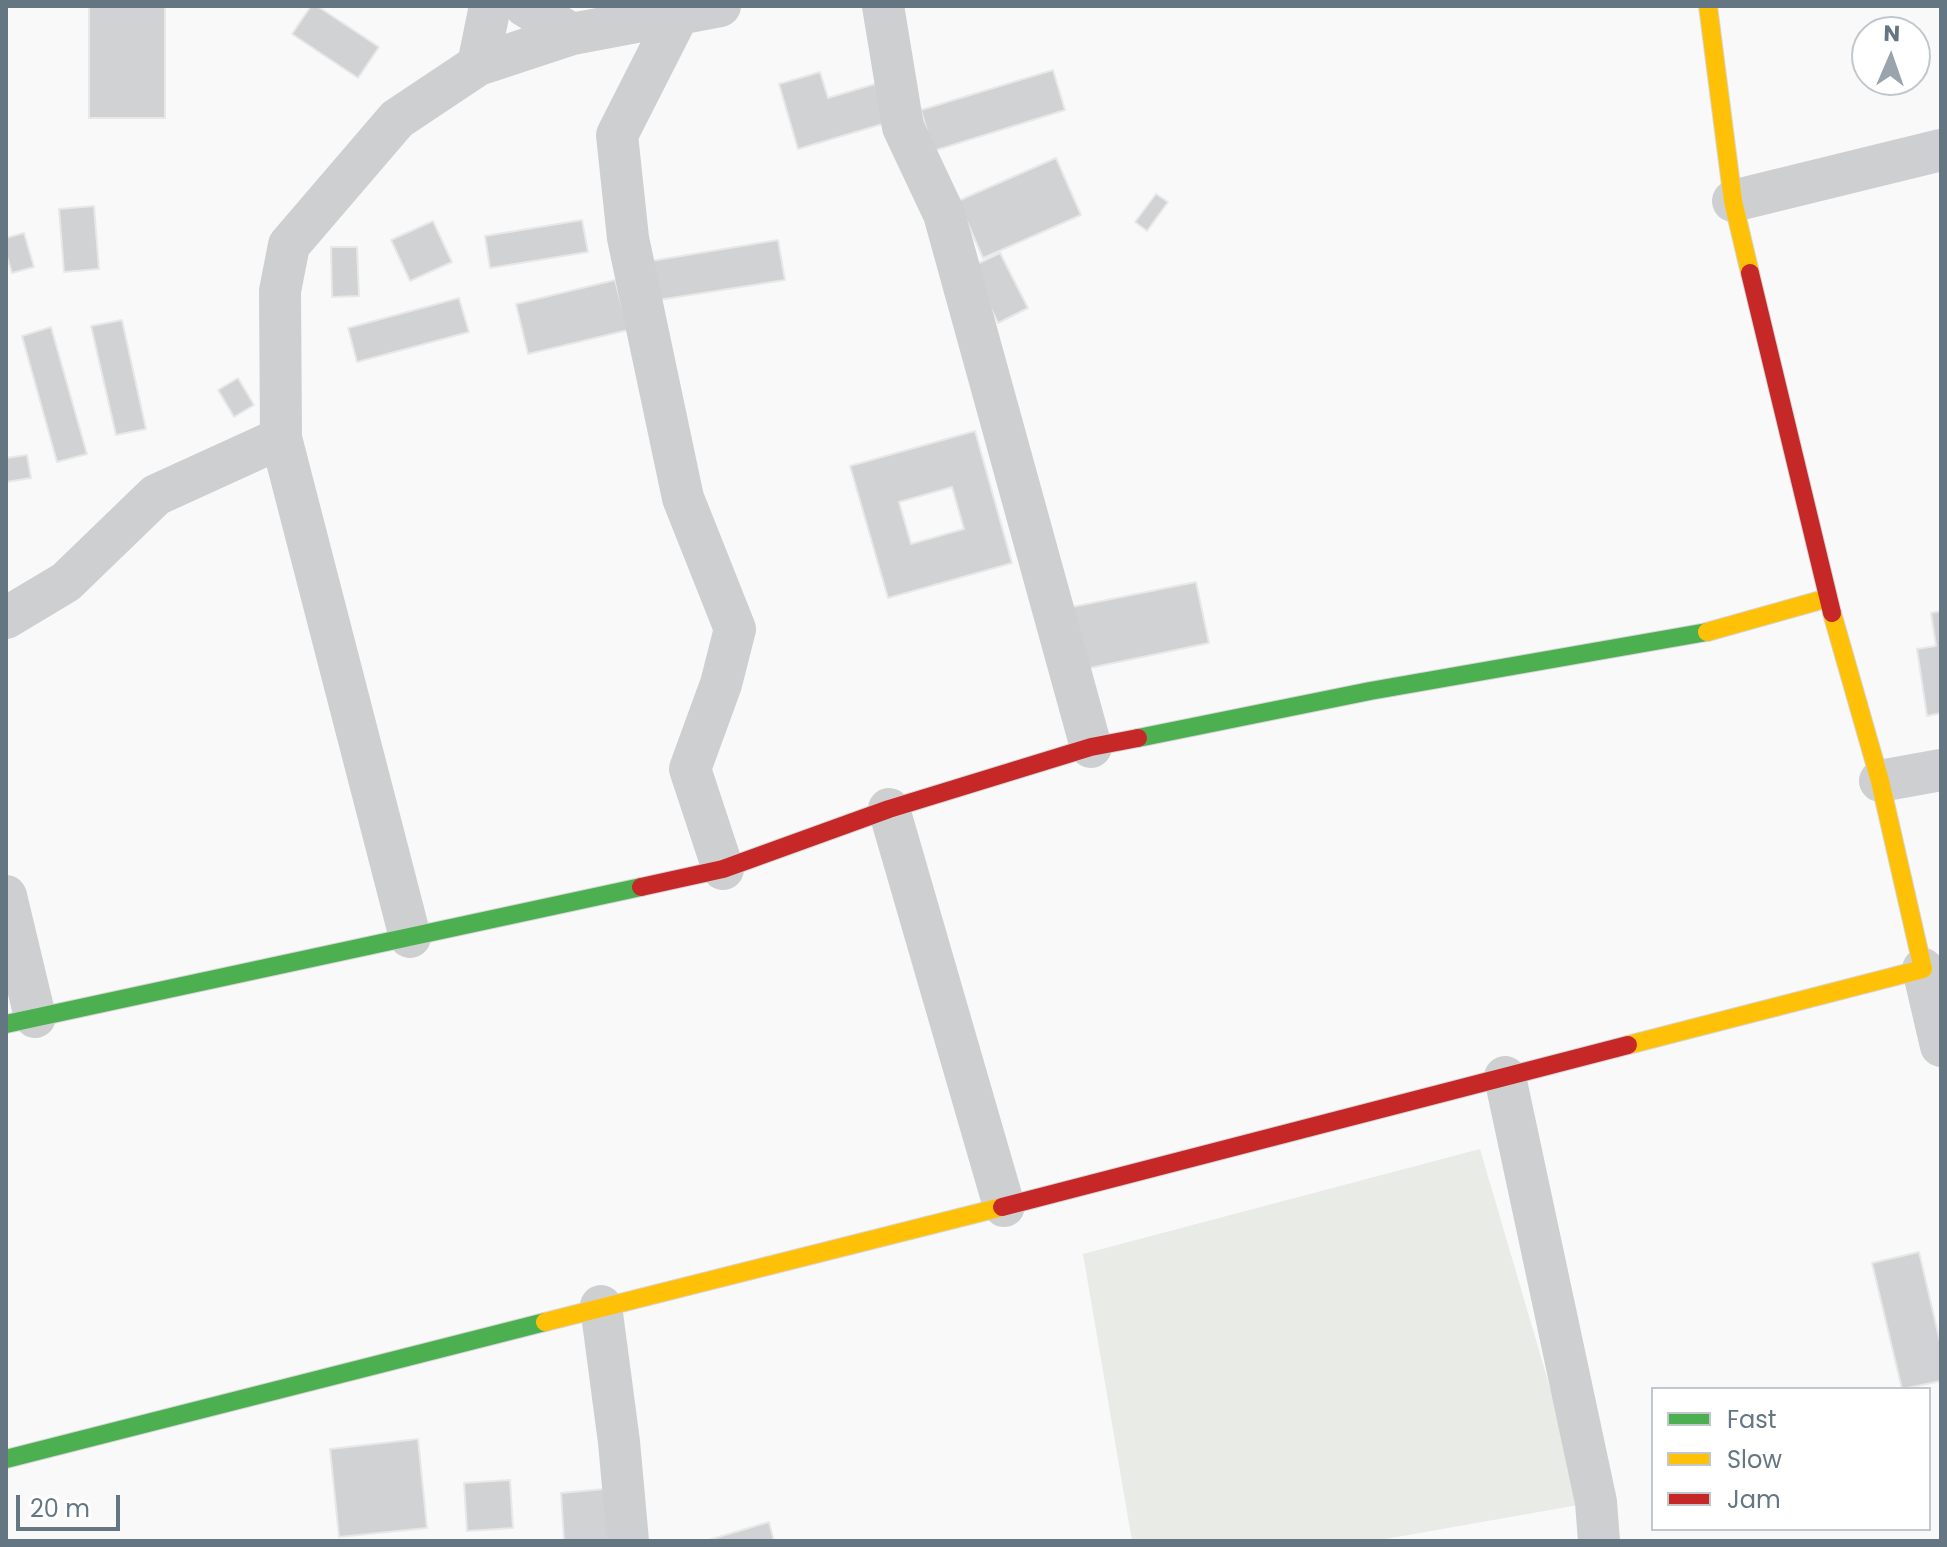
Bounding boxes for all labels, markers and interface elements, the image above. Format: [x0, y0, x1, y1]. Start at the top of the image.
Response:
north arrow [1851, 16, 1931, 96]
text: N [1883, 18, 1901, 49]
legend [1651, 1387, 1931, 1531]
text: Fast [1727, 1403, 1777, 1436]
text: Slow [1727, 1443, 1782, 1476]
scale bar [20, 1479, 124, 1529]
text: Jam [1727, 1483, 1781, 1516]
text: 20 m [30, 1492, 90, 1525]

